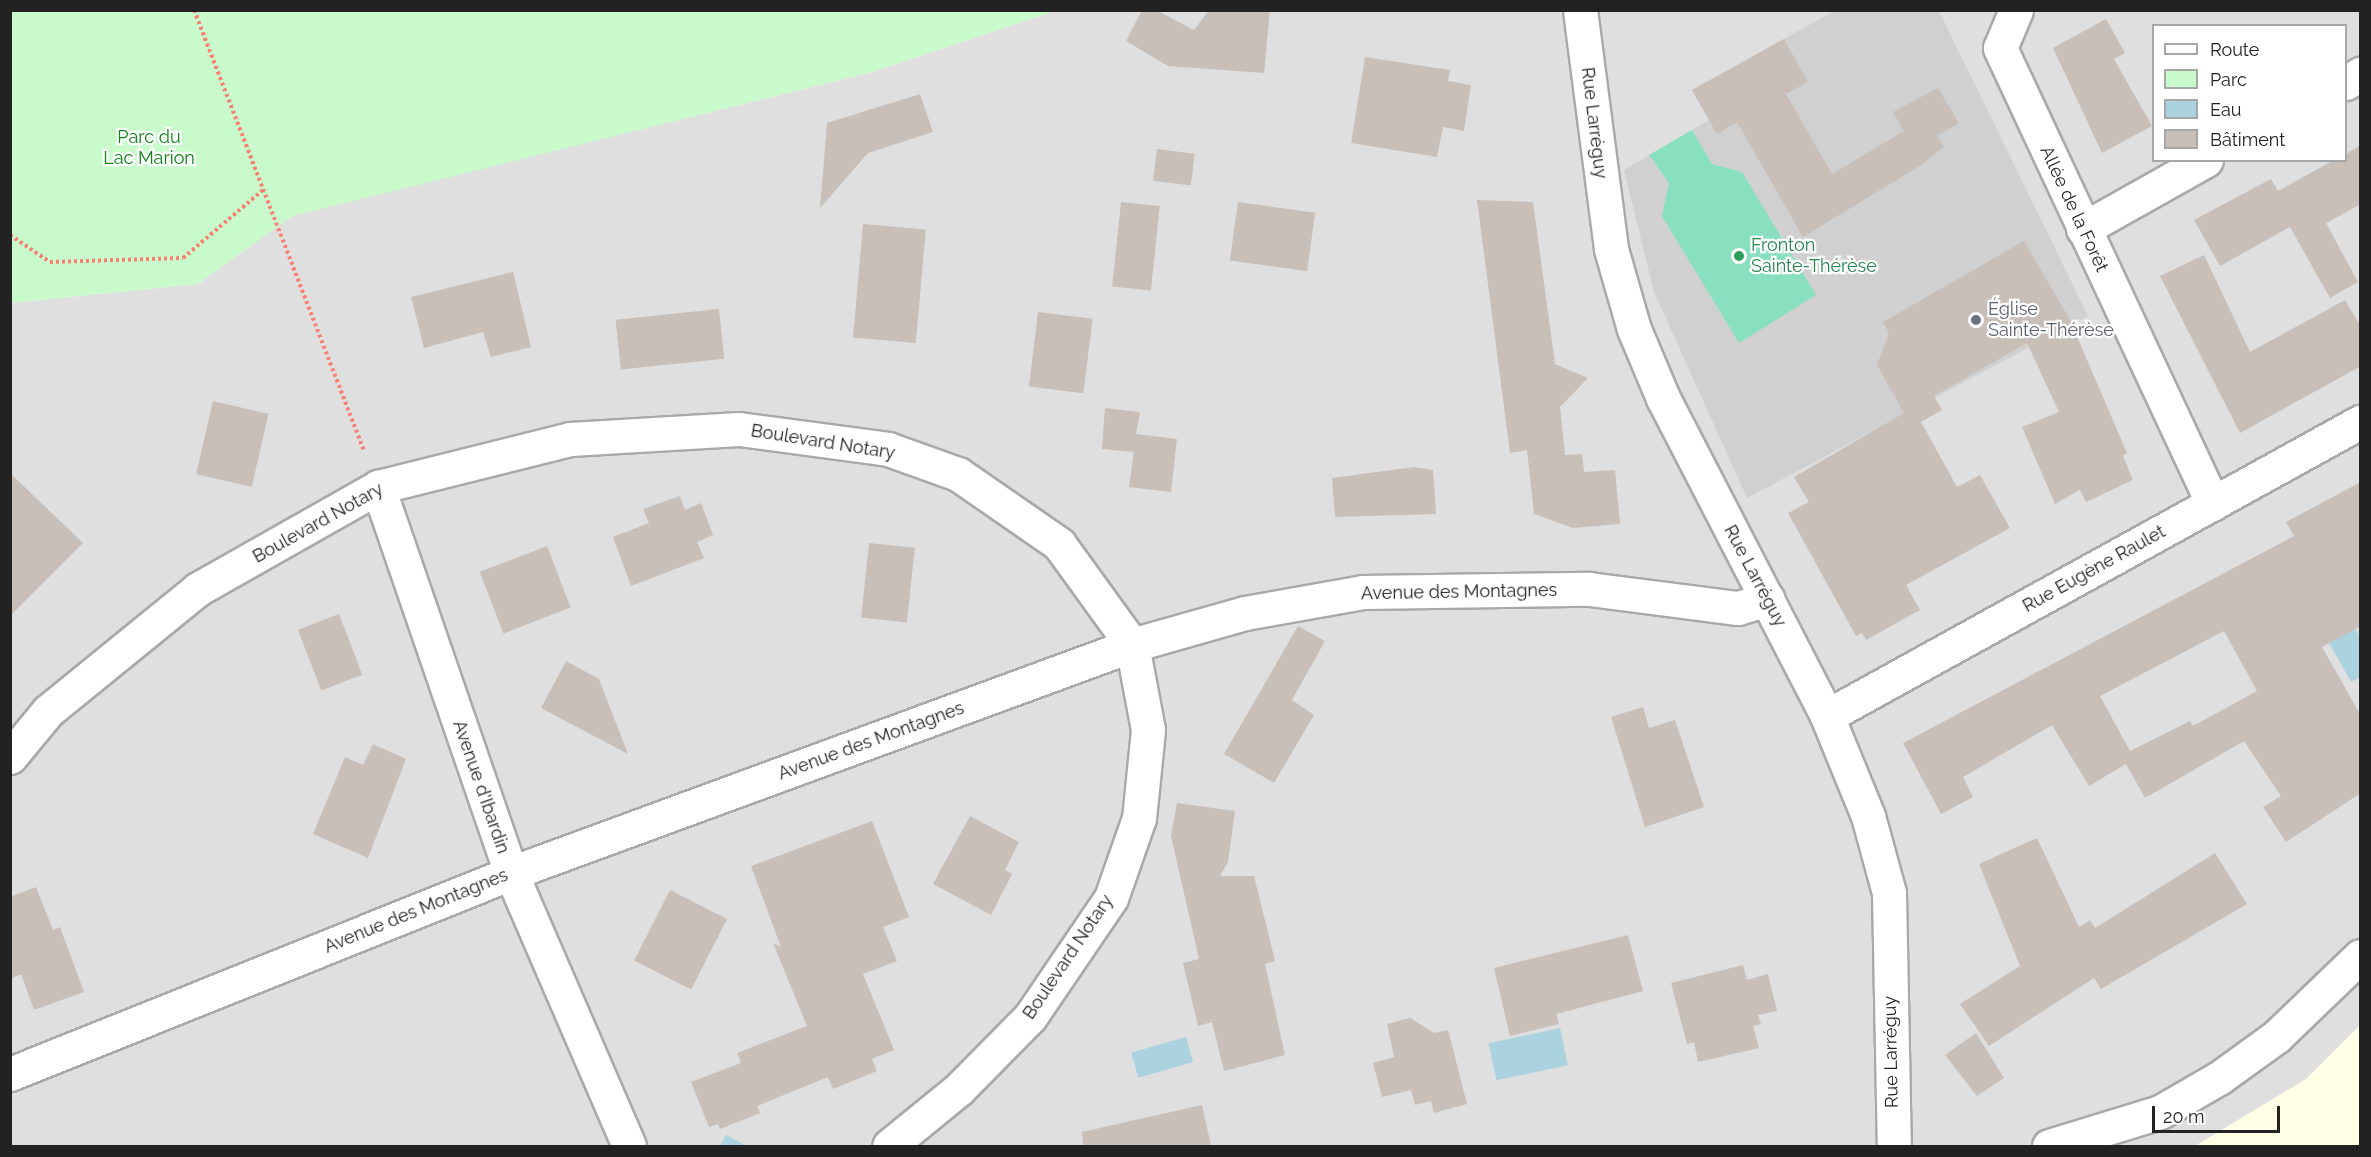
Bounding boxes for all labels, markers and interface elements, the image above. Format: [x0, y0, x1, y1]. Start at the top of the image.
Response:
legend [2152, 24, 2347, 162]
text: Route [2210, 39, 2259, 60]
street label: Rue Larréguy [1576, 66, 1612, 180]
text: Parc [2210, 69, 2247, 90]
text: Eau [2210, 99, 2241, 120]
park label: Parc du Lac Marion [103, 127, 195, 170]
text: Bâtiment [2210, 129, 2285, 150]
street label: Allée de la Forêt [2035, 143, 2113, 275]
place label: Fronton Sainte-Thérèse [1751, 235, 1877, 278]
marker: Fronton Sainte-Thérèse [1732, 249, 1746, 263]
place label: Église Sainte-Thérèse [1988, 299, 2114, 342]
marker: Église Sainte-Thérèse [1969, 313, 1983, 327]
street label: Boulevard Notary [749, 420, 897, 464]
street label: Boulevard Notary [249, 478, 387, 568]
street label: Rue Larréguy [1719, 521, 1791, 631]
street label: Rue Eugène Raulet [2019, 521, 2169, 617]
street label: Avenue des Montagnes [1361, 579, 1557, 605]
street label: Avenue des Montagnes [775, 697, 967, 785]
street label: Avenue d'Ibardin [448, 718, 514, 856]
street label: Avenue des Montagnes [321, 864, 511, 958]
street label: Boulevard Notary [1018, 891, 1118, 1023]
street label: Rue Larréguy [1879, 996, 1903, 1108]
scale bar [2155, 1094, 2282, 1132]
text: 20 m [2163, 1106, 2205, 1127]

